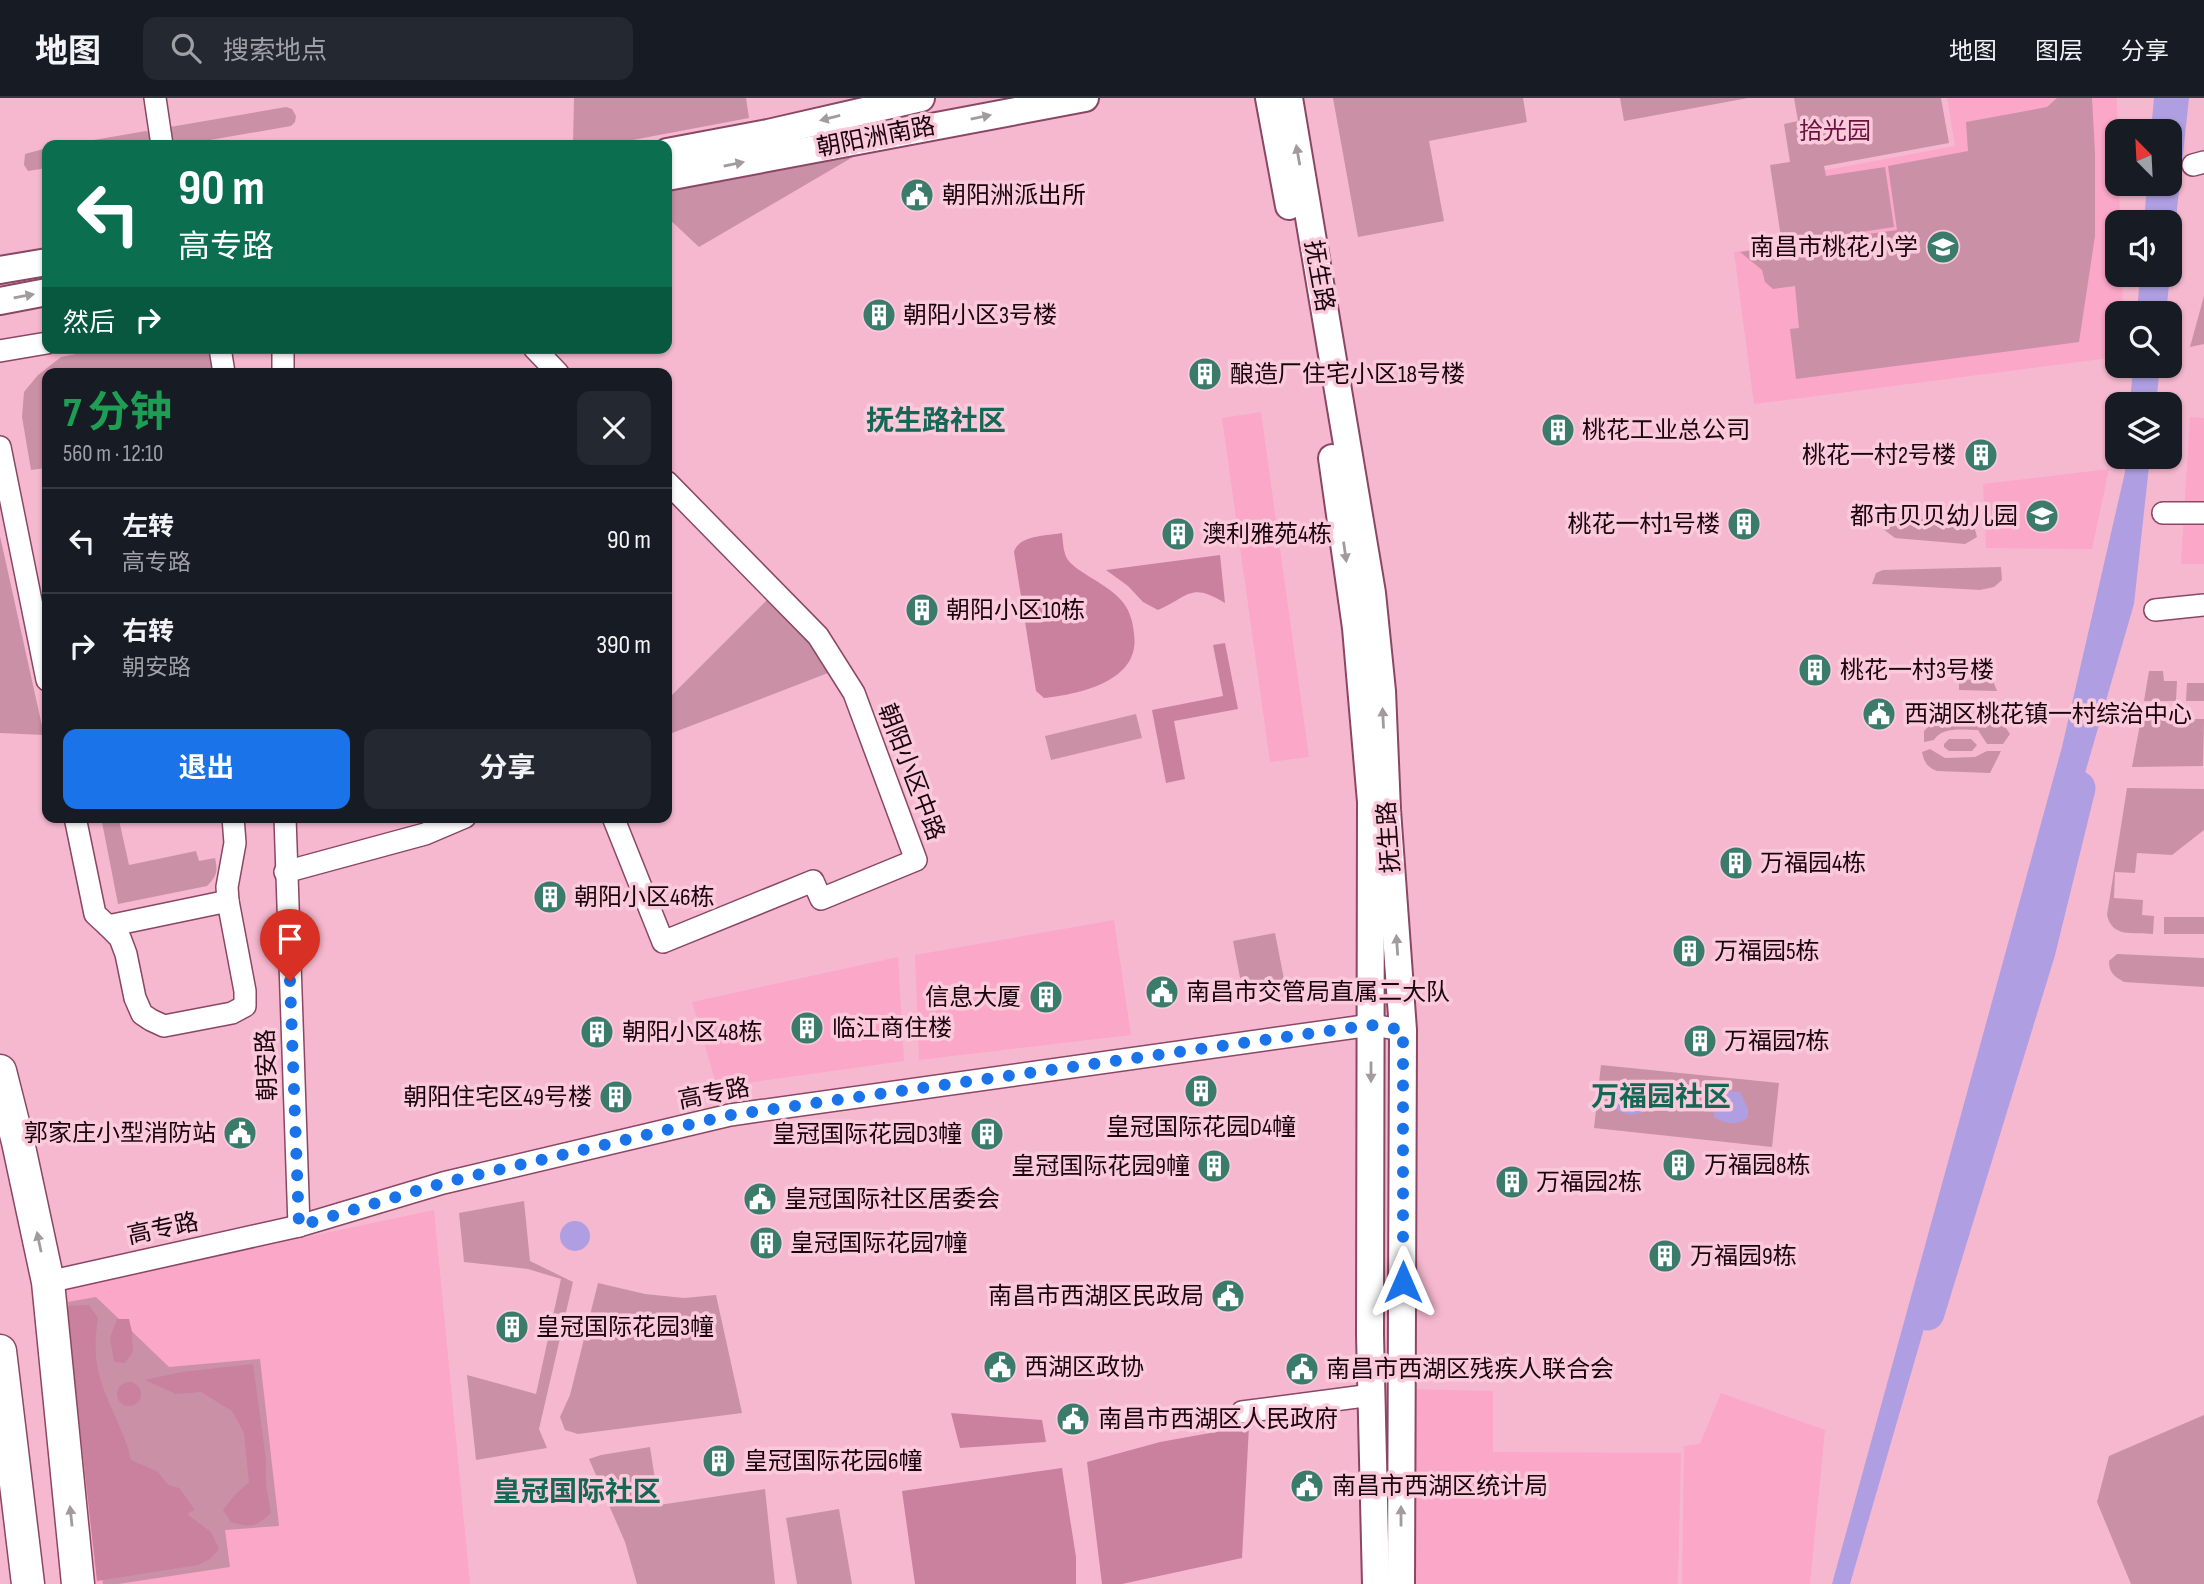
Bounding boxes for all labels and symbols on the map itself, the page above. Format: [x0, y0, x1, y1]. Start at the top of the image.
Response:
street label: 朝阳洲南路 [814, 111, 938, 163]
one-way arrow [970, 112, 992, 123]
one-way arrow [819, 113, 841, 124]
park label: 拾光园 [1799, 117, 1871, 146]
north arrow [2105, 119, 2182, 196]
one-way arrow [1292, 144, 1303, 166]
one-way arrow [723, 158, 745, 169]
public building icon: 朝阳洲派出所 [898, 176, 936, 214]
place label: 朝阳洲派出所 [942, 181, 1086, 210]
school or university icon: 南昌市桃花小学 [1924, 228, 1962, 266]
place label: 南昌市桃花小学 [1750, 233, 1918, 262]
street label: 抚生路 [1298, 238, 1340, 314]
one-way arrow [13, 291, 35, 302]
building icon: 朝阳小区3号楼 [860, 296, 898, 334]
place label: 朝阳小区3号楼 [903, 301, 1057, 330]
building icon: 酿造厂住宅小区18号楼 [1186, 355, 1224, 393]
place label: 酿造厂住宅小区18号楼 [1230, 360, 1465, 389]
district label: 抚生路社区 [866, 405, 1006, 438]
building icon: 桃花工业总公司 [1539, 411, 1577, 449]
place label: 桃花工业总公司 [1582, 416, 1750, 445]
building icon: 桃花一村2号楼 [1962, 436, 2000, 474]
place label: 桃花一村2号楼 [1802, 441, 1956, 470]
school or university icon: 都市贝贝幼儿园 [2023, 497, 2061, 535]
place label: 都市贝贝幼儿园 [1850, 502, 2018, 531]
building icon: 桃花一村1号楼 [1725, 505, 1763, 543]
place label: 桃花一村1号楼 [1568, 510, 1720, 539]
building icon: 澳利雅苑4栋 [1159, 515, 1197, 553]
place label: 澳利雅苑4栋 [1202, 520, 1332, 549]
one-way arrow [1340, 541, 1351, 563]
building icon: 朝阳小区10栋 [903, 591, 941, 629]
place label: 朝阳小区10栋 [946, 596, 1085, 625]
building icon: 桃花一村3号楼 [1796, 651, 1834, 689]
place label: 桃花一村3号楼 [1840, 656, 1994, 685]
public building icon: 西湖区桃花镇一村综治中心 [1860, 695, 1898, 733]
street label: 朝阳小区中路 [872, 700, 950, 844]
place label: 西湖区桃花镇一村综治中心 [1904, 700, 2192, 729]
one-way arrow [1378, 707, 1389, 729]
street label: 抚生路 [1372, 800, 1406, 874]
building icon: 万福园4栋 [1717, 844, 1755, 882]
place label: 万福园4栋 [1760, 849, 1866, 878]
building icon: 朝阳小区46栋 [531, 878, 569, 916]
place label: 朝阳小区46栋 [574, 883, 715, 912]
pin [260, 909, 320, 981]
building icon: 万福园5栋 [1670, 932, 1708, 970]
one-way arrow [1391, 934, 1402, 956]
place label: 万福园5栋 [1714, 937, 1820, 966]
public building icon: 南昌市交管局直属二大队 [1143, 973, 1181, 1011]
building icon: 信息大厦 [1027, 978, 1065, 1016]
place label: 南昌市交管局直属二大队 [1186, 978, 1450, 1007]
place label: 信息大厦 [925, 983, 1021, 1012]
building icon: 临江商住楼 [788, 1009, 826, 1047]
building icon: 朝阳小区48栋 [578, 1013, 616, 1051]
place label: 临江商住楼 [832, 1014, 952, 1043]
place label: 朝阳小区48栋 [622, 1018, 763, 1047]
building icon: 万福园7栋 [1681, 1022, 1719, 1060]
place label: 万福园7栋 [1724, 1027, 1830, 1056]
street label: 朝安路 [251, 1029, 283, 1101]
one-way arrow [1365, 1061, 1377, 1083]
building icon: 皇冠国际花园D4幢 [1182, 1072, 1220, 1110]
street label: 高专路 [676, 1073, 752, 1115]
building icon: 朝阳住宅区49号楼 [597, 1078, 635, 1116]
district label: 万福园社区 [1591, 1081, 1731, 1114]
place label: 朝阳住宅区49号楼 [403, 1083, 592, 1112]
place label: 皇冠国际花园D4幢 [1106, 1113, 1296, 1142]
public building icon: 郭家庄小型消防站 [221, 1114, 259, 1152]
building icon: 皇冠国际花园D3幢 [968, 1115, 1006, 1153]
place label: 郭家庄小型消防站 [24, 1119, 216, 1148]
place label: 皇冠国际花园D3幢 [772, 1120, 962, 1149]
building icon: 万福园8栋 [1660, 1146, 1698, 1184]
building icon: 皇冠国际花园9幢 [1195, 1147, 1233, 1185]
place label: 万福园8栋 [1704, 1151, 1811, 1180]
place label: 皇冠国际花园9幢 [1011, 1152, 1190, 1181]
building icon: 万福园2栋 [1493, 1163, 1531, 1201]
place label: 万福园2栋 [1536, 1168, 1642, 1197]
public building icon: 皇冠国际社区居委会 [741, 1180, 779, 1218]
place label: 皇冠国际社区居委会 [784, 1185, 1000, 1214]
street label: 高专路 [125, 1207, 201, 1251]
building icon: 皇冠国际花园7幢 [747, 1224, 785, 1262]
place label: 皇冠国际花园7幢 [790, 1229, 968, 1258]
one-way arrow [34, 1231, 45, 1253]
building icon: 万福园9栋 [1646, 1237, 1684, 1275]
place label: 万福园9栋 [1690, 1242, 1797, 1271]
position arrow [1366, 1245, 1440, 1319]
public building icon: 南昌市西湖区民政局 [1209, 1277, 1247, 1315]
place label: 南昌市西湖区民政局 [988, 1282, 1204, 1311]
building icon: 皇冠国际花园3幢 [493, 1308, 531, 1346]
place label: 皇冠国际花园3幢 [536, 1313, 714, 1342]
public building icon: 西湖区政协 [981, 1348, 1019, 1386]
public building icon: 南昌市西湖区残疾人联合会 [1283, 1350, 1321, 1388]
place label: 西湖区政协 [1024, 1353, 1144, 1382]
place label: 南昌市西湖区残疾人联合会 [1326, 1355, 1614, 1384]
public building icon: 南昌市西湖区人民政府 [1054, 1400, 1092, 1438]
place label: 南昌市西湖区人民政府 [1098, 1405, 1338, 1434]
building icon: 皇冠国际花园6幢 [700, 1442, 738, 1480]
place label: 皇冠国际花园6幢 [744, 1447, 923, 1476]
public building icon: 南昌市西湖区统计局 [1288, 1467, 1326, 1505]
place label: 南昌市西湖区统计局 [1332, 1472, 1548, 1501]
district label: 皇冠国际社区 [493, 1476, 661, 1509]
one-way arrow [65, 1505, 76, 1527]
one-way arrow [1395, 1505, 1407, 1527]

